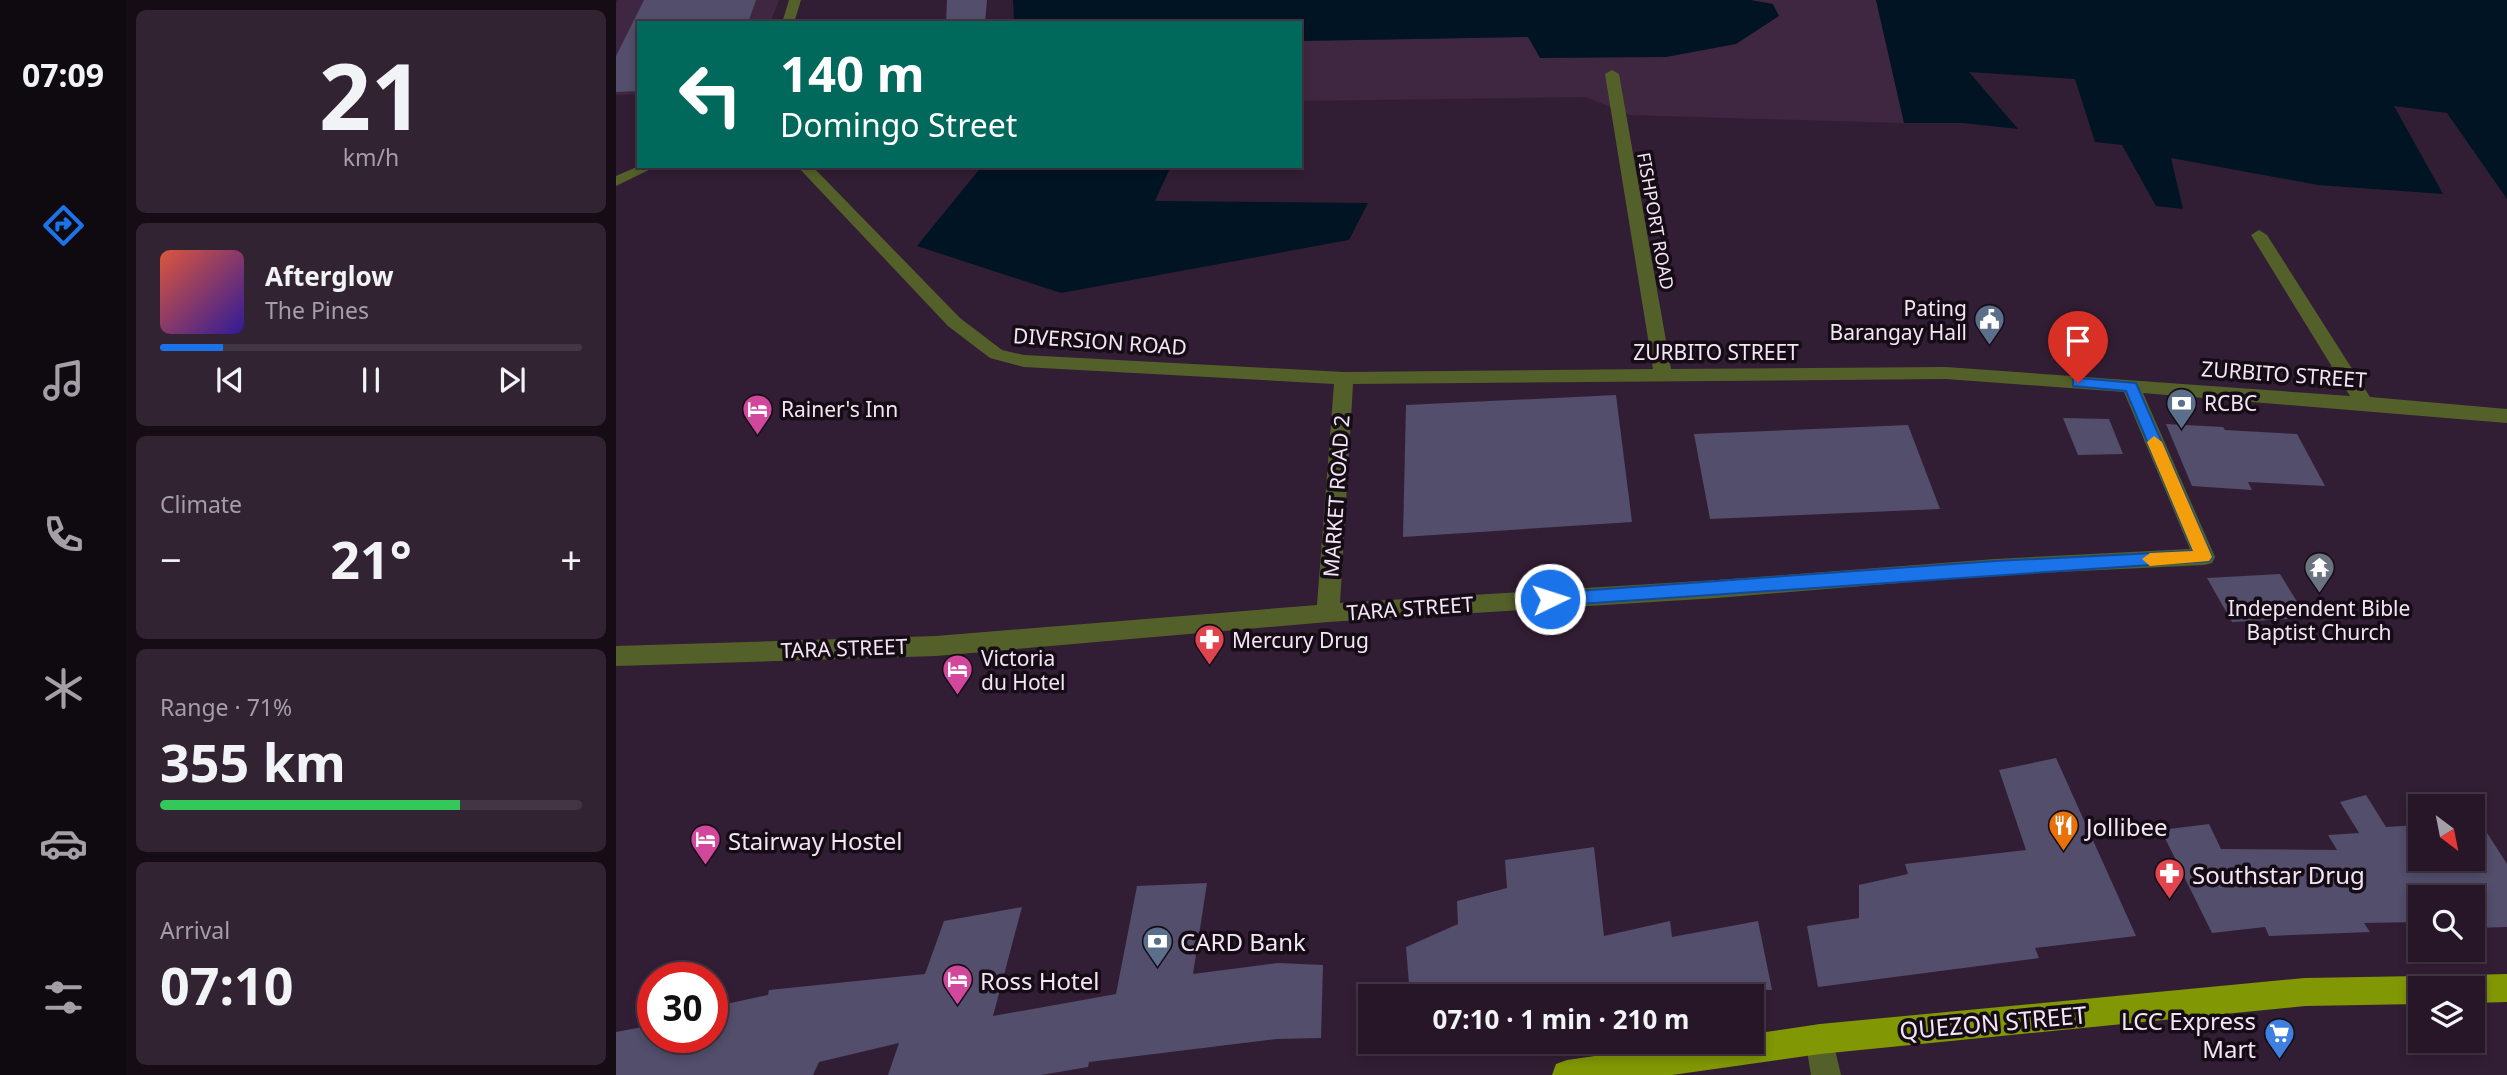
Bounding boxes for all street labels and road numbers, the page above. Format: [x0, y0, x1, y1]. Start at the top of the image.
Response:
street label: FISHPORT ROAD [1632, 150, 1680, 292]
street label: DIVERSION ROAD [1012, 321, 1188, 361]
street label: ZURBITO STREET [1633, 338, 1799, 366]
street label: ZURBITO STREET [2200, 354, 2368, 394]
street label: MARKET ROAD 2 [1316, 414, 1356, 578]
street label: TARA STREET [1346, 590, 1475, 626]
street label: TARA STREET [780, 632, 908, 664]
street label: QUEZON STREET [1898, 997, 2089, 1047]

